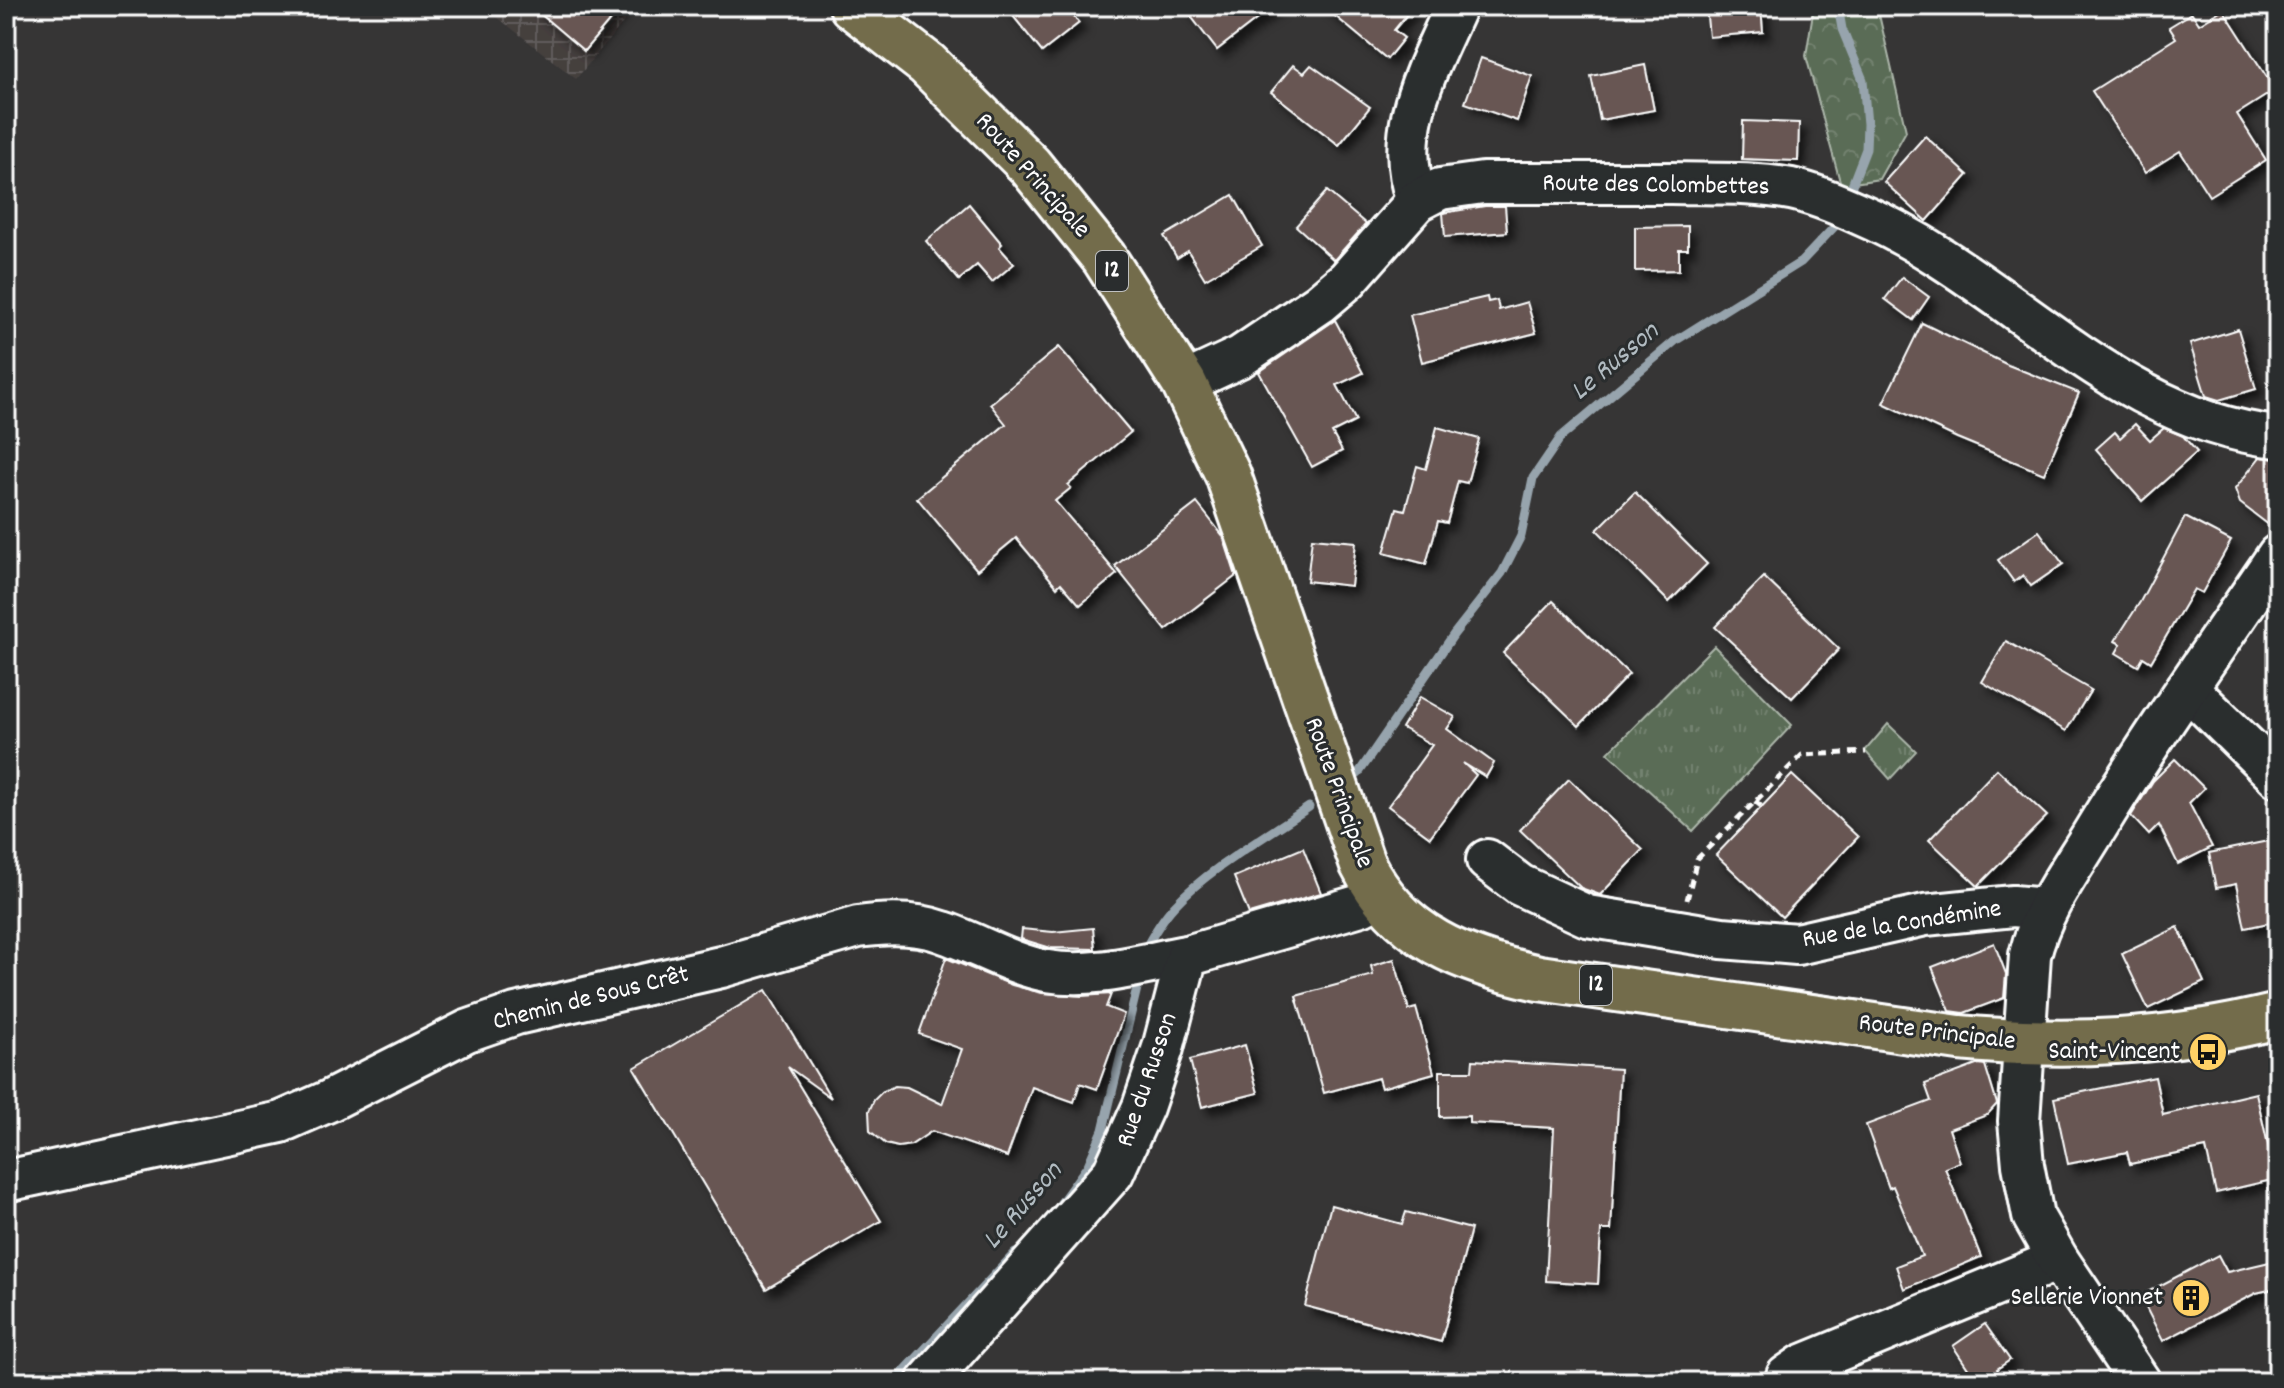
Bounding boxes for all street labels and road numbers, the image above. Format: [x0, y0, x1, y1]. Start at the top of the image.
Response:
street label: Route Principale [966, 105, 1098, 247]
street label: Route des Colombettes [1542, 166, 1770, 206]
road number: 12 [1096, 251, 1128, 291]
street label: Route Principale [1294, 713, 1382, 873]
street label: Rue de la Condémine [1800, 891, 2004, 959]
street label: Chemin de Sous Crêt [489, 957, 693, 1041]
road number: 12 [1580, 965, 1612, 1005]
street label: Route Principale [1856, 1005, 2018, 1061]
street label: Rue du Russon [1108, 1008, 1188, 1152]

